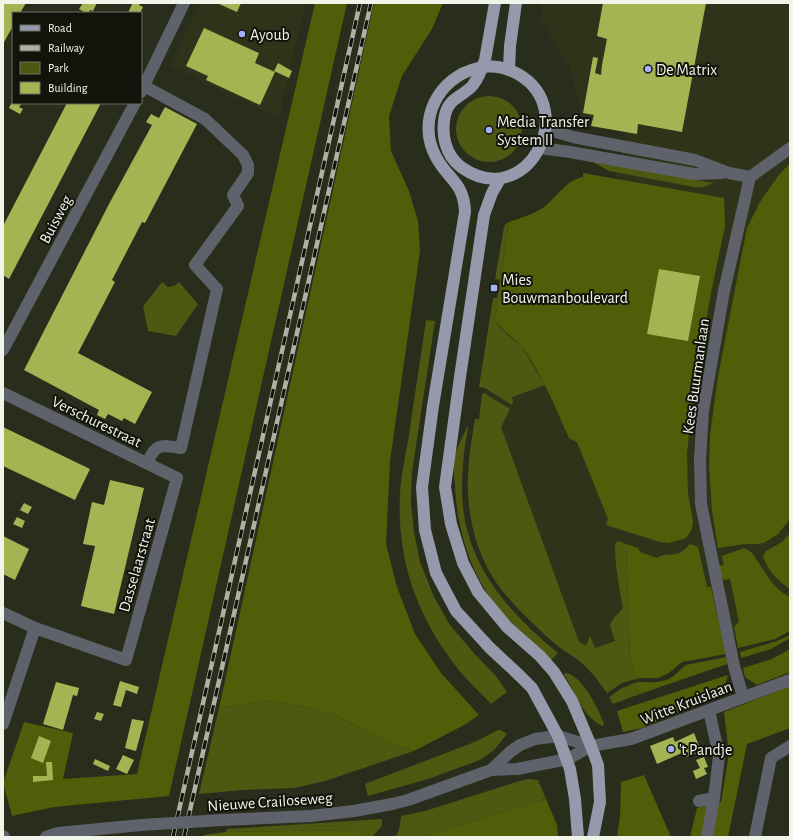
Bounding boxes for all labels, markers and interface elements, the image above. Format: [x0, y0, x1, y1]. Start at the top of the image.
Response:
legend [12, 12, 142, 104]
text: Road [48, 22, 72, 34]
place label: Ayoub [250, 27, 290, 44]
marker: Ayoub [237, 29, 247, 39]
text: Railway [48, 42, 84, 55]
text: Park [48, 62, 69, 74]
place label: De Matrix [656, 62, 717, 78]
marker: De Matrix [643, 64, 653, 74]
text: Building [48, 82, 88, 94]
place label: Media Transfer System II [497, 114, 590, 149]
marker: Media Transfer System II [484, 125, 494, 135]
street label: Buisweg [37, 193, 75, 246]
place label: Mies Bouwmanboulevard [502, 272, 628, 306]
marker: Mies Bouwmanboulevard [489, 283, 499, 293]
street label: Kees Buurmanlaan [680, 317, 712, 435]
street label: Verschurestraat [49, 393, 144, 451]
street label: Dasselaarstraat [116, 517, 158, 614]
street label: Witte Kruislaan [638, 678, 734, 728]
place label: 't Pandje [679, 742, 732, 759]
marker: 't Pandje [666, 744, 676, 754]
street label: Nieuwe Crailoseweg [207, 790, 334, 814]

